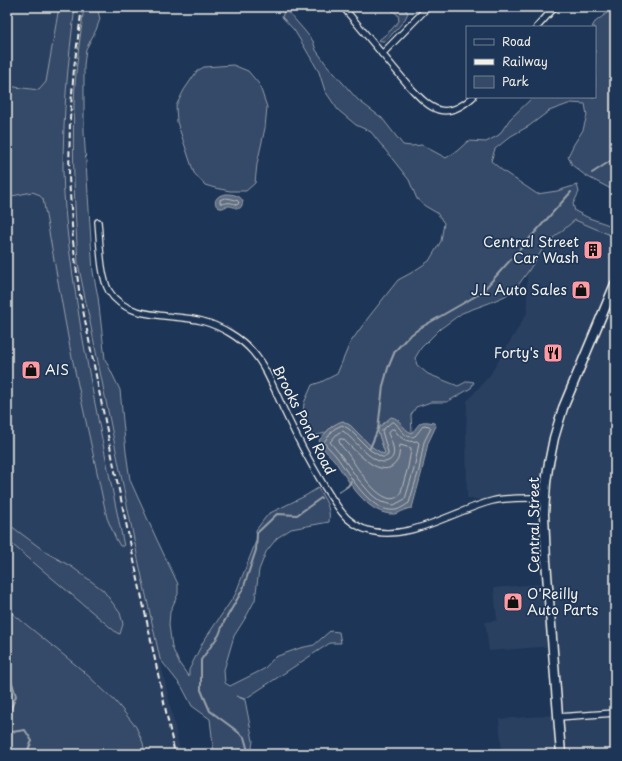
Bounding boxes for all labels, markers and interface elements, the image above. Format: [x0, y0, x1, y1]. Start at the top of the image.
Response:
legend [466, 26, 596, 98]
text: Road [502, 32, 531, 50]
text: Railway [502, 52, 548, 70]
text: Park [502, 72, 529, 90]
place label: Central Street Car Wash [483, 231, 579, 268]
building icon: Central Street Car Wash [582, 239, 604, 261]
place label: J.L Auto Sales [471, 279, 567, 300]
shop icon: J.L Auto Sales [570, 279, 592, 301]
place label: Forty's [494, 342, 539, 363]
restaurant icon: Forty's [542, 342, 564, 364]
shop icon: AIS [20, 359, 42, 381]
place label: AIS [45, 359, 69, 380]
street label: Brooks Pond Road [268, 361, 341, 478]
street label: Central Street [523, 477, 544, 573]
place label: O'Reilly Auto Parts [527, 583, 599, 620]
shop icon: O'Reilly Auto Parts [502, 591, 524, 613]

